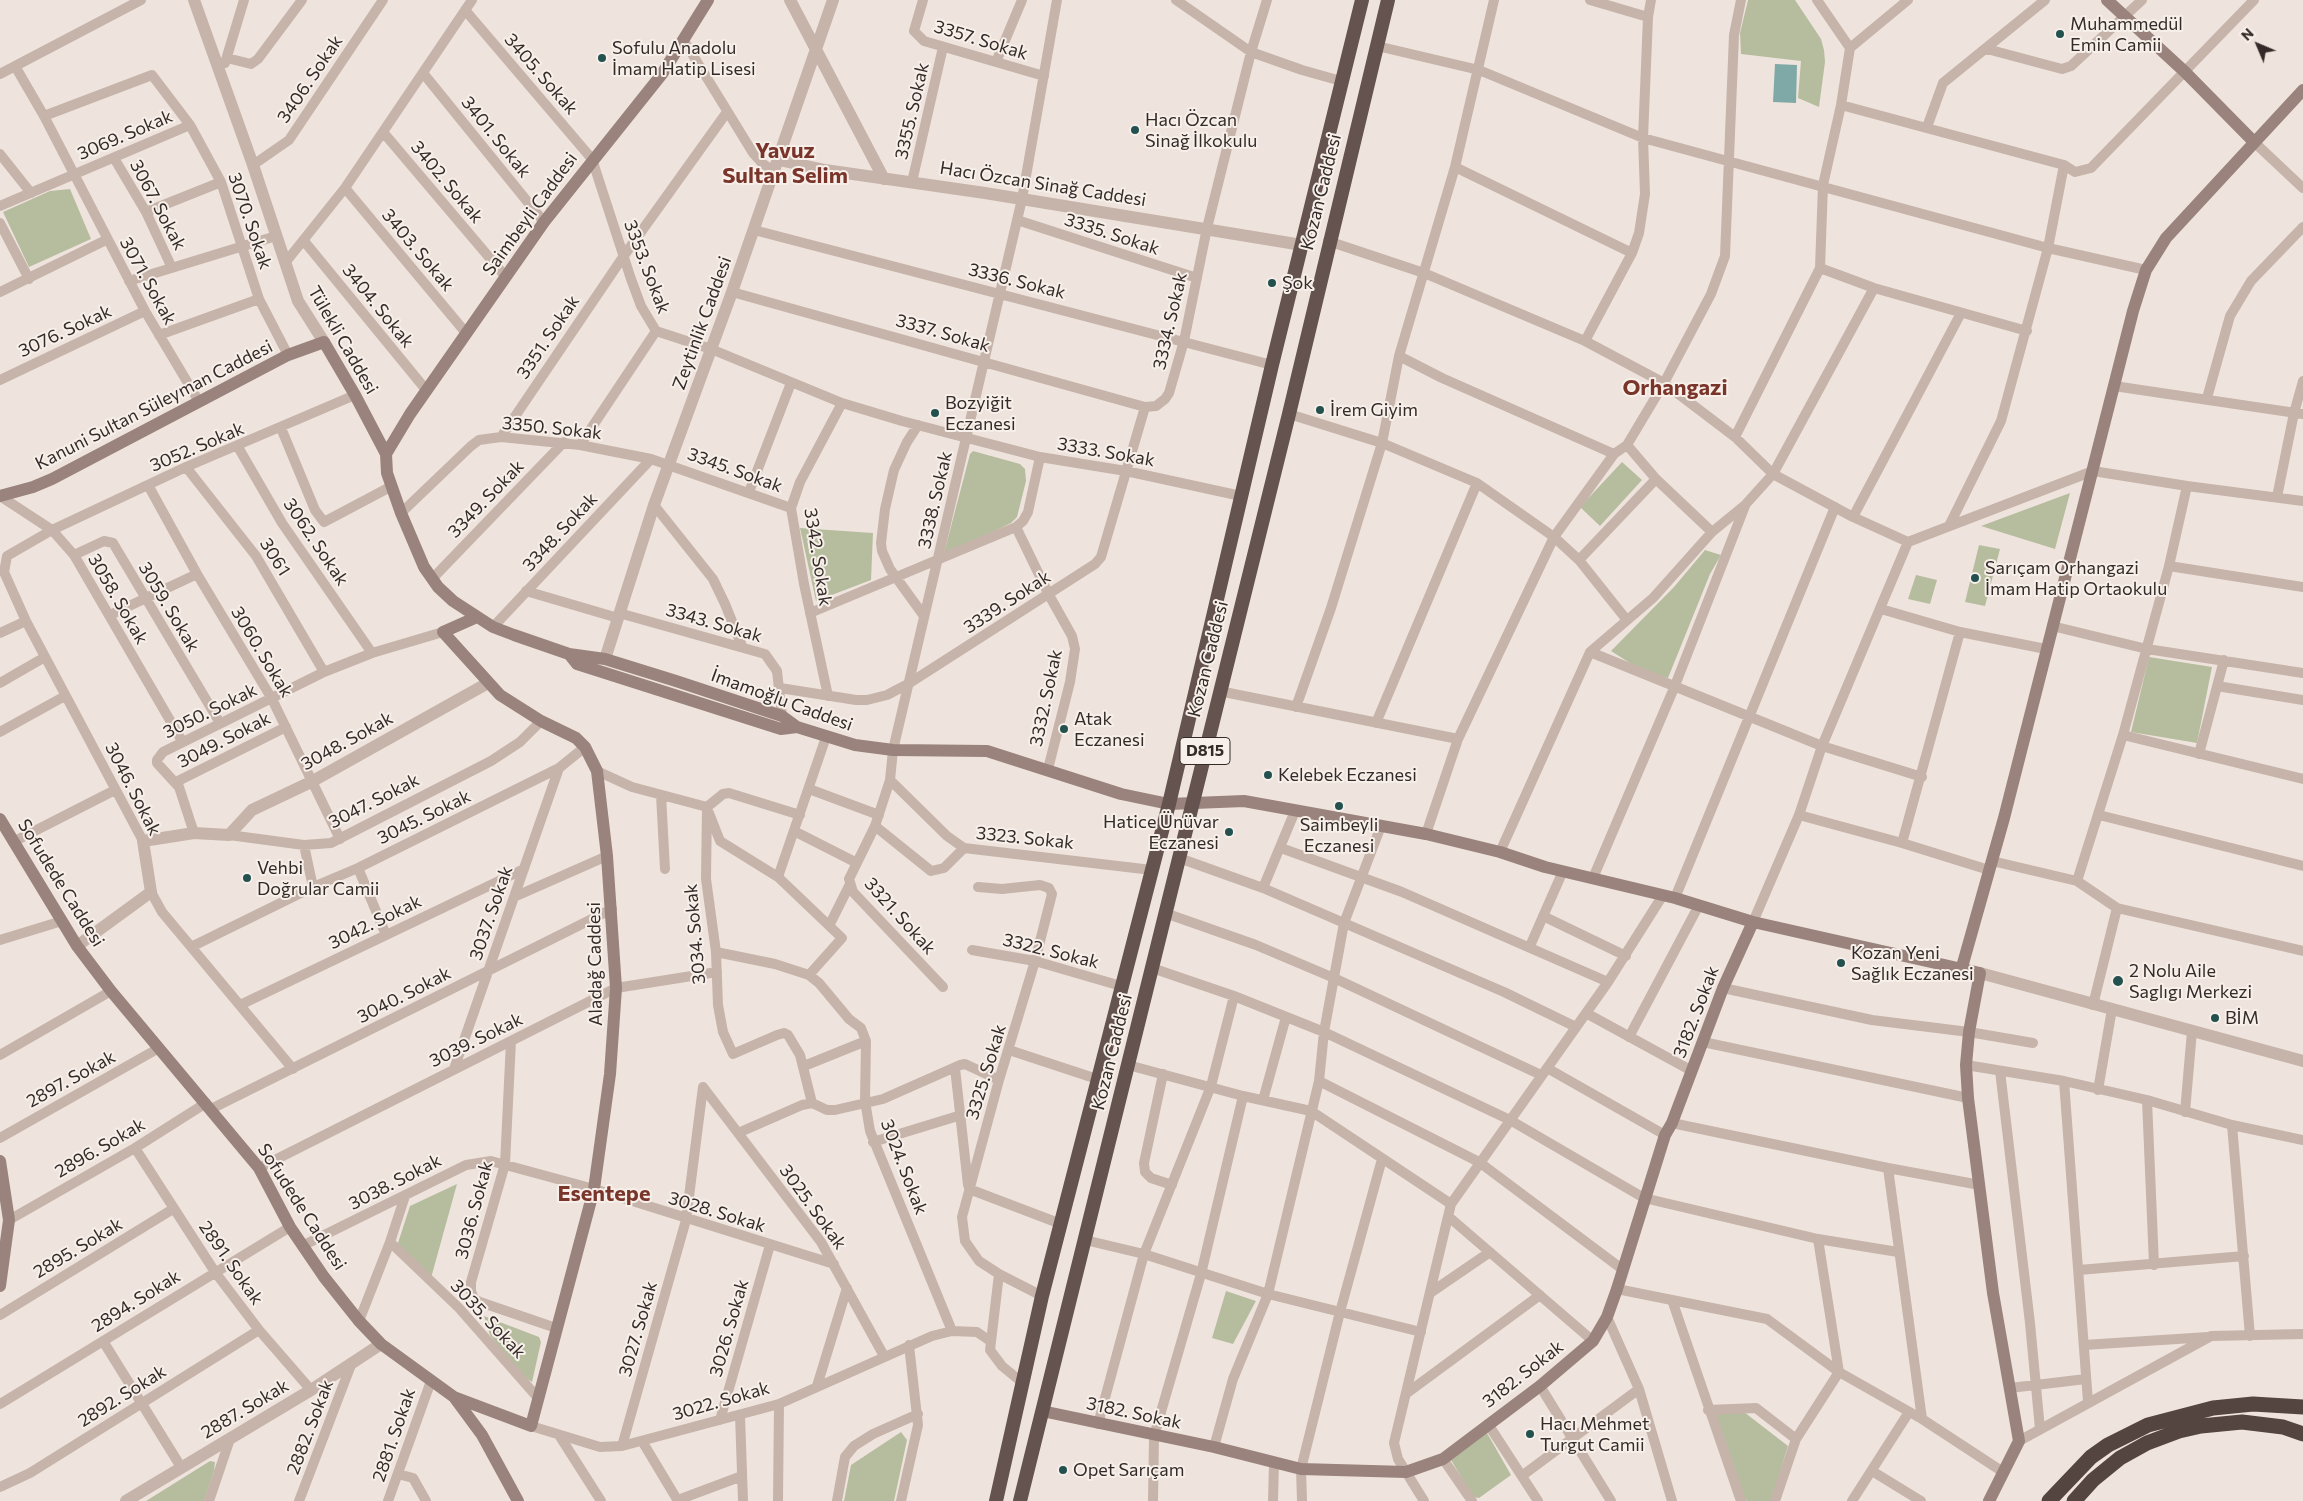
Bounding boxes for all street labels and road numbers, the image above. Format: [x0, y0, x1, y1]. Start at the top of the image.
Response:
street label: 3357. Sokak [931, 15, 1031, 65]
street label: 3405. Sokak [500, 29, 582, 119]
street label: 3406. Sokak [273, 31, 347, 127]
street label: 3355. Sokak [890, 60, 934, 162]
street label: 3401. Sokak [457, 92, 535, 182]
street label: 3069. Sokak [74, 105, 176, 165]
street label: Kozan Caddesi [1296, 132, 1346, 252]
street label: 3402. Sokak [406, 136, 488, 228]
street label: Saimbeyli Caddesi [478, 148, 582, 280]
street label: 3067. Sokak [125, 156, 191, 254]
street label: Hacı Özcan Sinağ Caddesi [938, 157, 1148, 211]
street label: 3070. Sokak [223, 170, 277, 272]
street label: 3403. Sokak [377, 205, 459, 295]
street label: 3335. Sokak [1062, 208, 1162, 260]
street label: 3353. Sokak [619, 217, 675, 317]
street label: 3071. Sokak [115, 233, 181, 329]
street label: Zeytinlik Caddesi [668, 253, 736, 393]
street label: 3336. Sokak [966, 259, 1068, 303]
street label: 3404. Sokak [338, 260, 418, 352]
street label: 3334. Sokak [1148, 270, 1192, 372]
street label: Tülekli Caddesi [303, 282, 383, 398]
street label: 3351. Sokak [512, 291, 584, 383]
street label: 3076. Sokak [15, 300, 115, 362]
street label: 3337. Sokak [893, 309, 993, 357]
street label: Kanuni Sultan Süleyman Caddesi [32, 336, 276, 474]
street label: 3350. Sokak [501, 412, 603, 444]
street label: 3052. Sokak [147, 417, 247, 477]
street label: 3333. Sokak [1056, 433, 1156, 471]
street label: 3345. Sokak [685, 443, 785, 497]
street label: 3338. Sokak [913, 449, 957, 551]
street label: 3349. Sokak [444, 456, 528, 542]
street label: 3348. Sokak [518, 488, 602, 576]
street label: 3062. Sokak [279, 494, 353, 590]
street label: 3342. Sokak [800, 506, 836, 608]
street label: 3061 [255, 534, 295, 580]
street label: 3058. Sokak [83, 550, 153, 648]
street label: 3059. Sokak [134, 558, 204, 656]
street label: 3339. Sokak [959, 566, 1055, 638]
street label: 3343. Sokak [663, 599, 765, 647]
street label: Kozan Caddesi [1183, 599, 1233, 719]
street label: 3060. Sokak [226, 603, 298, 701]
street label: 3332. Sokak [1025, 648, 1067, 748]
street label: İmamoğlu Caddesi [708, 664, 856, 736]
street label: 3050. Sokak [160, 679, 260, 743]
street label: 3049. Sokak [174, 707, 274, 773]
street label: 3048. Sokak [297, 707, 397, 775]
road number: D815 [1180, 738, 1230, 764]
street label: 3046. Sokak [100, 739, 166, 839]
street label: 3047. Sokak [325, 769, 423, 833]
street label: 3045. Sokak [374, 785, 474, 849]
street label: Sofudede Caddesi [13, 815, 109, 951]
street label: 3323. Sokak [975, 822, 1075, 854]
street label: 3037. Sokak [465, 863, 517, 963]
street label: 3321. Sokak [860, 873, 940, 959]
street label: 3034. Sokak [680, 883, 710, 985]
street label: 3042. Sokak [325, 890, 425, 954]
street label: Aladağ Caddesi [583, 902, 607, 1026]
street label: 3322. Sokak [1001, 929, 1101, 973]
street label: 3040. Sokak [354, 962, 454, 1028]
street label: 3182. Sokak [1669, 963, 1723, 1061]
street label: Kozan Caddesi [1087, 992, 1137, 1112]
street label: 3039. Sokak [426, 1008, 526, 1072]
street label: 3325. Sokak [961, 1022, 1011, 1122]
street label: 2897. Sokak [23, 1046, 119, 1112]
street label: 2896. Sokak [51, 1114, 149, 1182]
street label: 3024. Sokak [876, 1116, 932, 1218]
street label: Sofudede Caddesi [253, 1140, 351, 1274]
street label: 3038. Sokak [345, 1150, 445, 1214]
street label: 3036. Sokak [451, 1159, 497, 1261]
street label: 3025. Sokak [775, 1160, 851, 1254]
street label: 3028. Sokak [666, 1187, 768, 1237]
street label: 2895. Sokak [30, 1213, 126, 1283]
street label: 2891. Sokak [194, 1217, 268, 1309]
street label: 2894. Sokak [88, 1265, 184, 1337]
street label: 3035. Sokak [446, 1275, 530, 1363]
street label: 3026. Sokak [705, 1277, 753, 1379]
street label: 3027. Sokak [614, 1279, 662, 1379]
street label: 3182. Sokak [1478, 1336, 1568, 1412]
street label: 2892. Sokak [74, 1360, 170, 1432]
street label: 2887. Sokak [197, 1375, 293, 1443]
street label: 2882. Sokak [282, 1377, 338, 1477]
street label: 3022. Sokak [670, 1377, 772, 1425]
street label: 2881. Sokak [368, 1385, 420, 1485]
street label: 3182. Sokak [1084, 1392, 1184, 1434]

